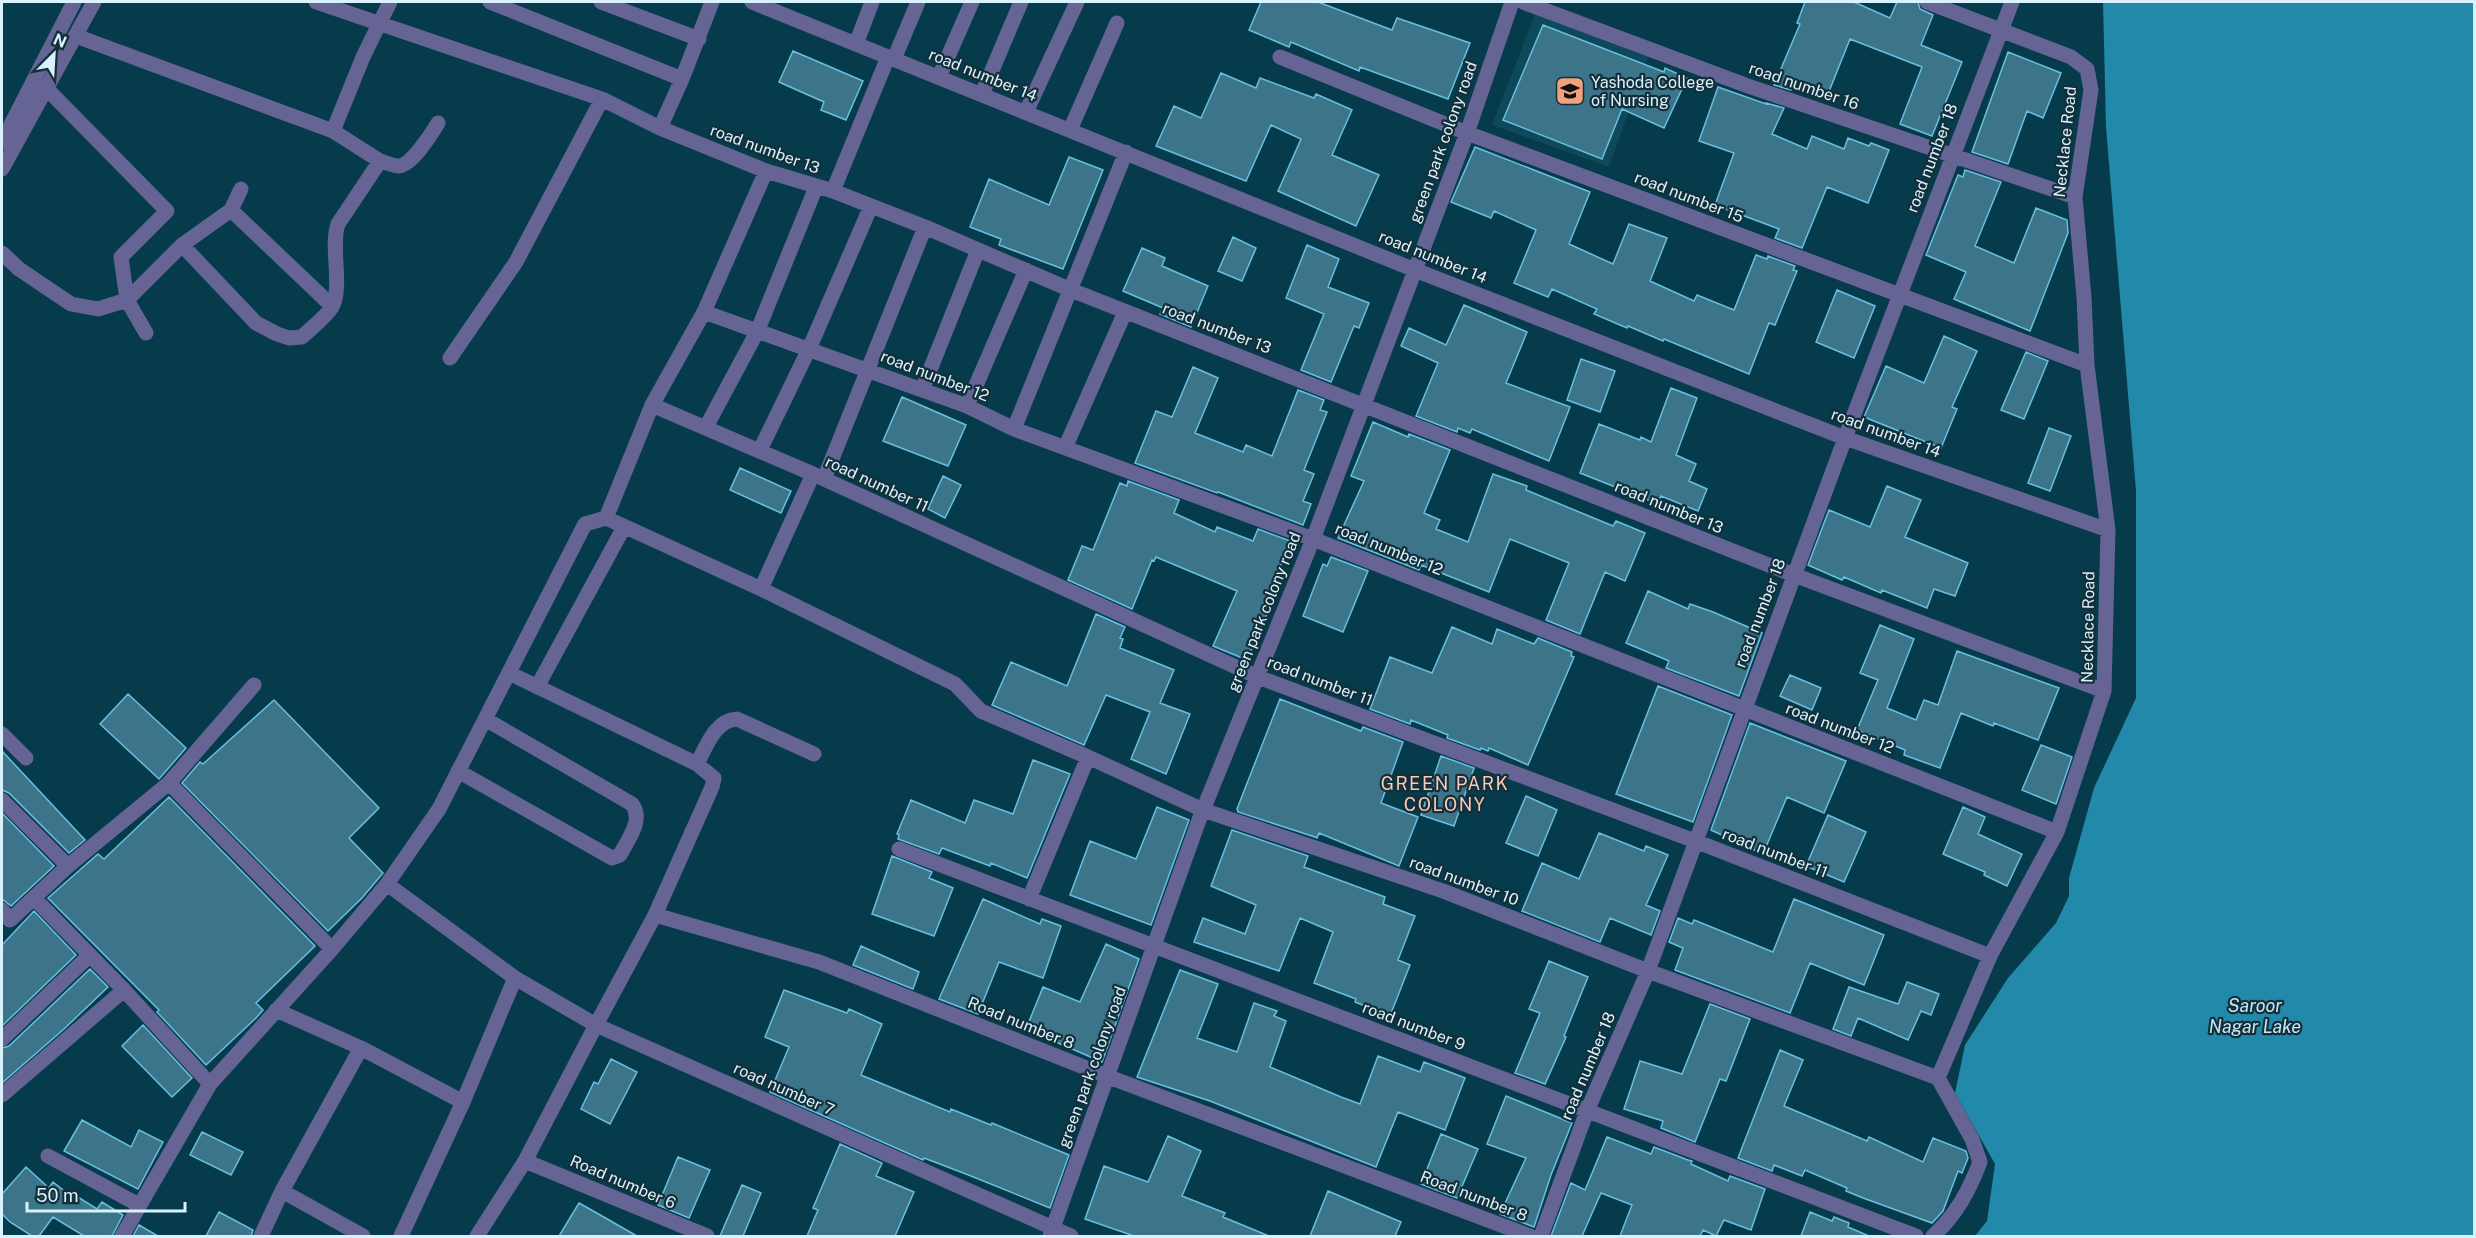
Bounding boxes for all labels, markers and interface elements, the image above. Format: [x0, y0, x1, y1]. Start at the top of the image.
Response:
north arrow [24, 24, 84, 84]
text: N [50, 30, 69, 52]
street label: road number 14 [926, 45, 1040, 105]
street label: road number 16 [1747, 58, 1862, 114]
street label: green park colony road [1405, 59, 1481, 225]
place label: Yashoda College of Nursing [1591, 73, 1714, 110]
school or university icon: Yashoda College of Nursing [1554, 75, 1586, 107]
street label: Necklace Road [2050, 86, 2080, 198]
street label: road number 18 [1902, 101, 1962, 215]
street label: road number 13 [708, 120, 822, 178]
street label: road number 15 [1632, 167, 1746, 227]
street label: road number 14 [1376, 227, 1490, 287]
street label: road number 13 [1160, 298, 1274, 358]
street label: road number 12 [878, 347, 992, 405]
street label: road number 14 [1829, 404, 1943, 462]
street label: road number 11 [822, 452, 932, 516]
street label: road number 13 [1612, 477, 1726, 537]
street label: road number 12 [1332, 519, 1446, 579]
street label: green park colony road [1223, 529, 1305, 695]
street label: road number 18 [1730, 556, 1790, 670]
street label: Necklace Road [2078, 571, 2098, 683]
street label: road number 11 [1265, 652, 1375, 710]
street label: road number 12 [1783, 699, 1897, 757]
district label: GREEN PARK COLONY [1381, 773, 1509, 815]
street label: road number 11 [1720, 824, 1830, 882]
street label: road number 10 [1407, 852, 1521, 910]
street label: green park colony road [1054, 984, 1130, 1150]
street label: Road number 8 [965, 993, 1077, 1053]
water label: Saroor Nagar Lake [2209, 995, 2301, 1037]
street label: road number 9 [1360, 998, 1468, 1054]
street label: road number 18 [1557, 1009, 1619, 1123]
street label: road number 7 [731, 1058, 837, 1120]
street label: Road number 6 [567, 1151, 679, 1213]
street label: Road number 8 [1418, 1167, 1530, 1225]
scale bar [27, 1175, 184, 1213]
text: 50 m [36, 1185, 79, 1206]

